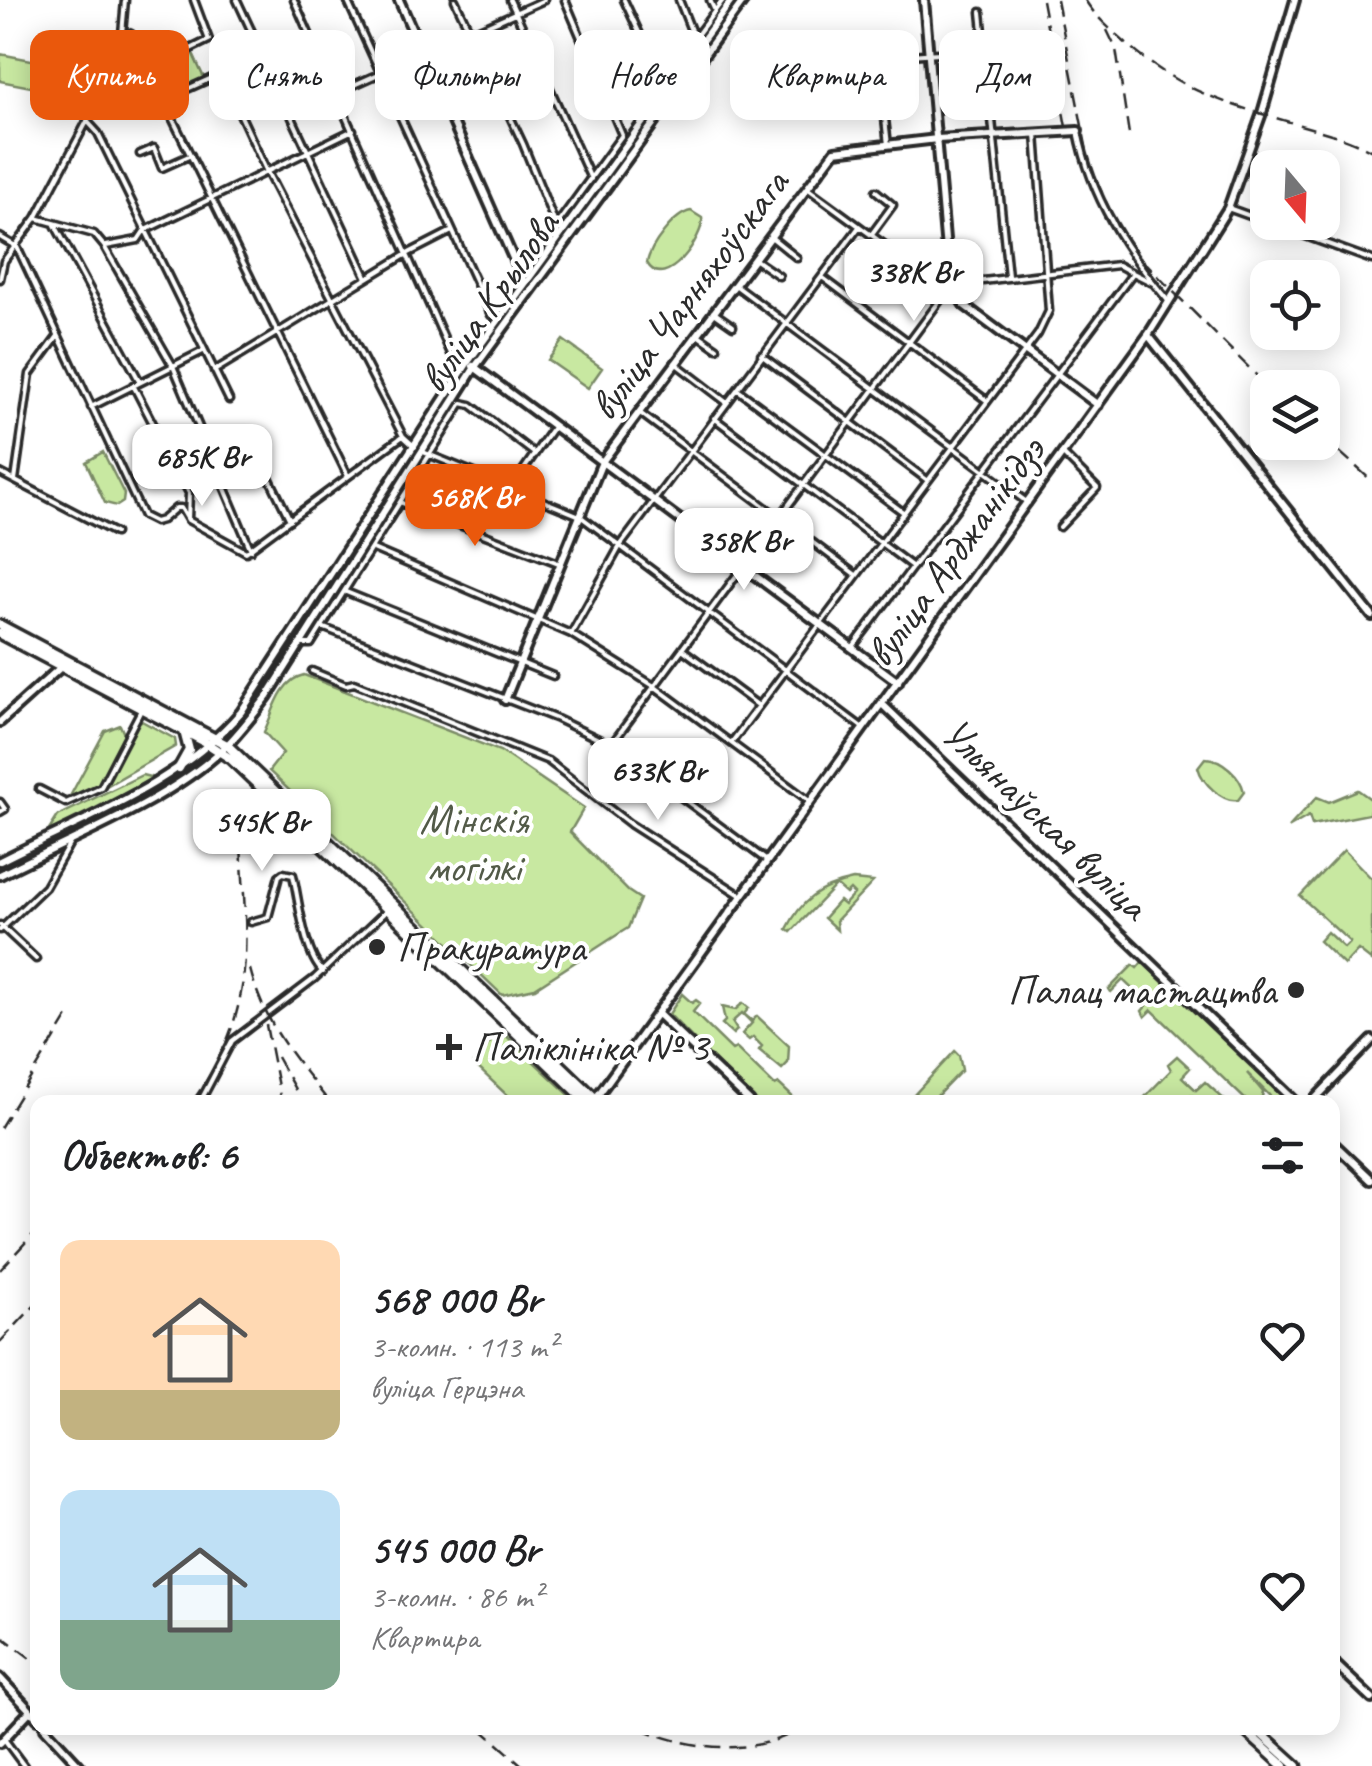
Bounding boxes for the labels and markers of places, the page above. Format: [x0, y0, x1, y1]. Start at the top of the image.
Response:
pin: 338K Br [822, 239, 1006, 324]
pin: 685K Br [110, 424, 294, 509]
pin: 568K Br [383, 464, 567, 549]
pin: 358K Br [652, 508, 836, 593]
pin: 633K Br [566, 738, 750, 823]
pin: 545K Br [170, 789, 354, 874]
place label: Пракуратура [397, 921, 588, 974]
marker: Пракуратура [366, 936, 388, 958]
place label: Палац мастацтва [1008, 964, 1279, 1017]
marker: Палац мастацтва [1285, 979, 1307, 1001]
place label: Паліклініка № 3 [472, 1021, 711, 1074]
marker: Паліклініка № 3 [436, 1034, 462, 1060]

